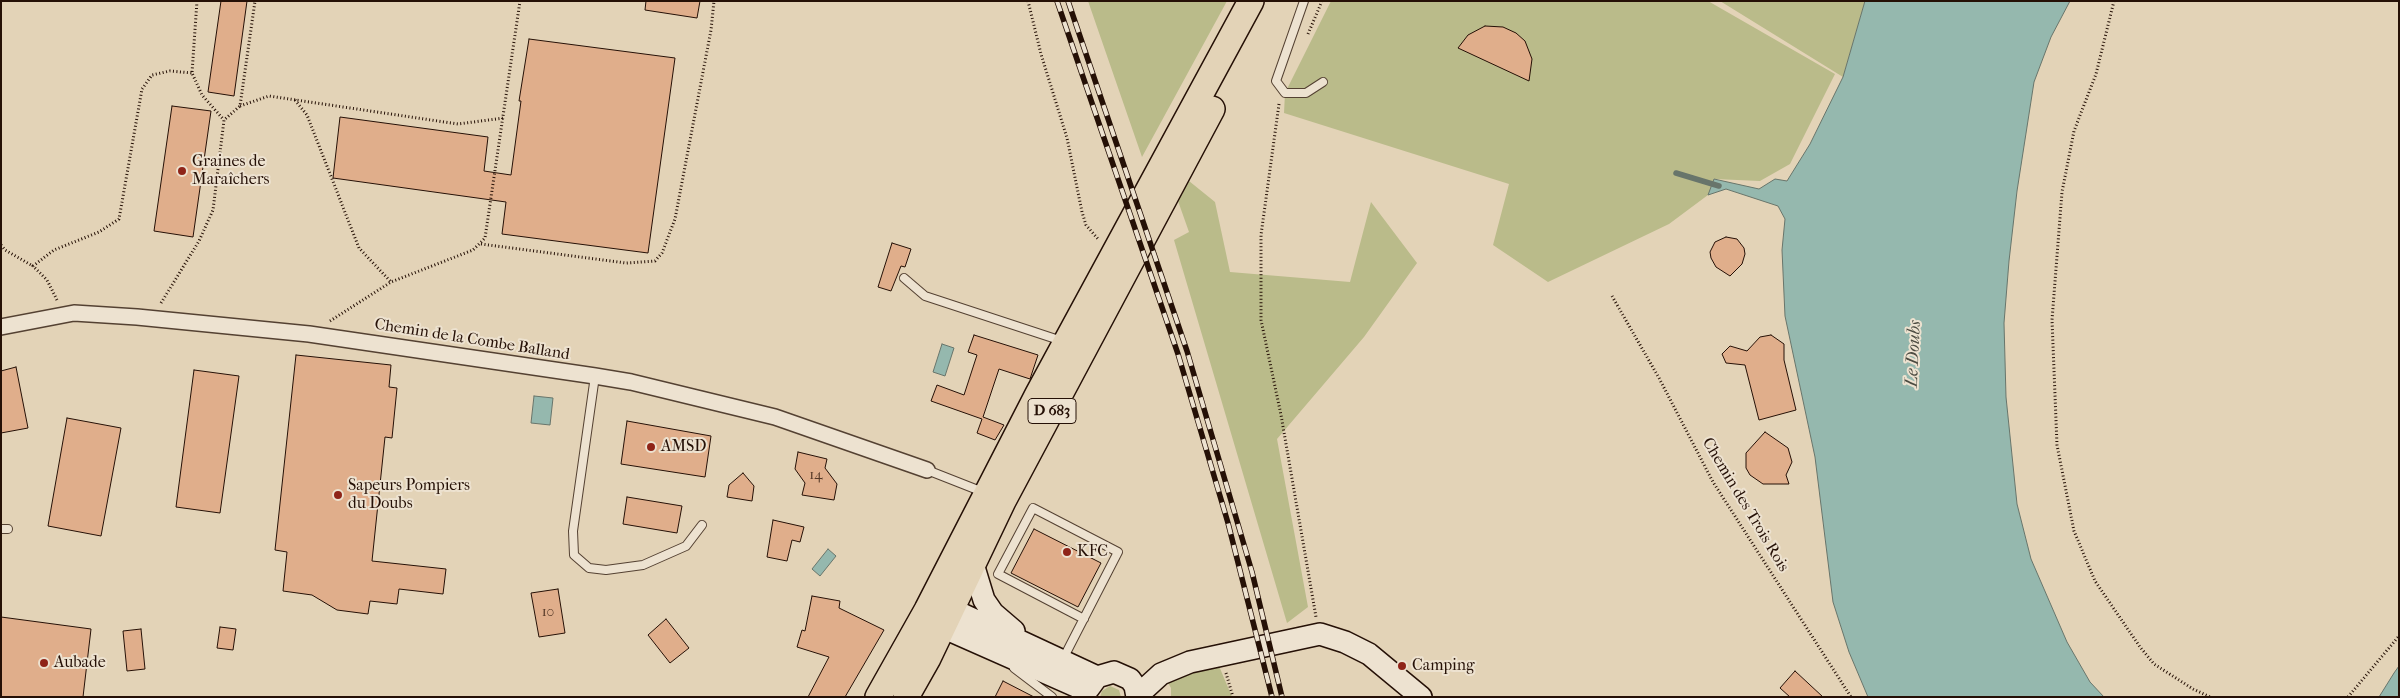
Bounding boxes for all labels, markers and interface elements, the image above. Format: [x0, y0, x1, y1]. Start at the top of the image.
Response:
place label: Graines de Maraîchers [192, 152, 269, 190]
marker: Graines de Maraîchers [176, 165, 188, 177]
street label: Chemin de la Combe Balland [373, 315, 571, 365]
water label: Le Doubs [1901, 320, 1927, 388]
road number: D 683 [1028, 398, 1076, 424]
street label: Chemin des Trois Rois [1697, 435, 1793, 575]
place label: AMSD [661, 437, 706, 457]
marker: AMSD [645, 441, 657, 453]
house number: 14 [809, 468, 823, 484]
place label: Sapeurs Pompiers du Doubs [348, 476, 470, 514]
marker: Sapeurs Pompiers du Doubs [332, 489, 344, 501]
place label: KFC [1077, 542, 1108, 562]
marker: KFC [1061, 546, 1073, 558]
house number: 10 [542, 605, 554, 621]
place label: Aubade [54, 653, 106, 673]
place label: Camping [1412, 656, 1475, 676]
marker: Aubade [38, 657, 50, 669]
marker: Camping [1396, 660, 1408, 672]

